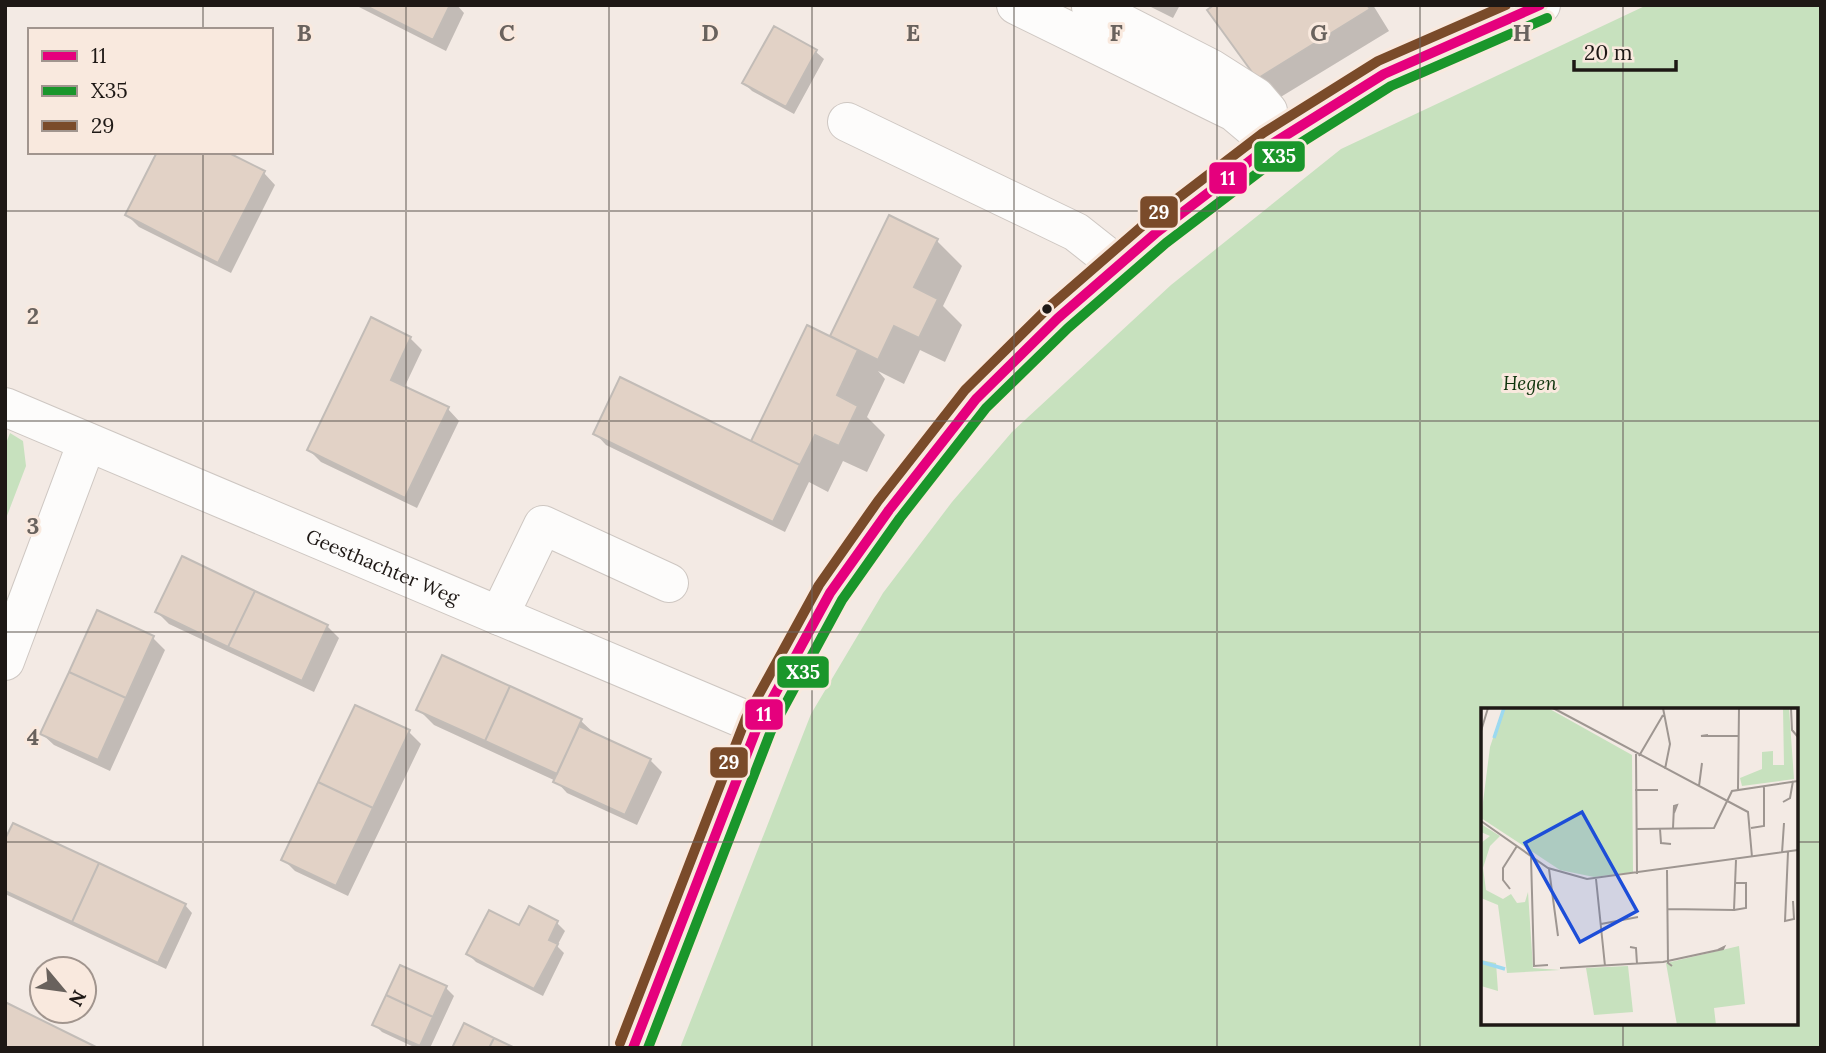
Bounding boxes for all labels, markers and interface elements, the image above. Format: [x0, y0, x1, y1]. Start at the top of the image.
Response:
text: B [296, 18, 312, 47]
text: C [499, 18, 515, 47]
text: D [701, 18, 719, 47]
text: E [906, 18, 920, 47]
text: F [1109, 18, 1123, 47]
text: G [1310, 18, 1328, 47]
text: H [1513, 18, 1531, 47]
legend [28, 28, 273, 154]
scale bar [1574, 28, 1675, 72]
text: 20 m [1584, 39, 1633, 66]
text: 11 [91, 42, 106, 69]
text: X35 [91, 77, 128, 104]
text: 29 [91, 112, 114, 139]
line badge: X35 [1253, 140, 1306, 173]
text: X35 [1262, 144, 1296, 168]
line badge: 11 [1208, 161, 1248, 195]
text: 11 [1220, 166, 1236, 190]
line badge: 29 [1139, 195, 1179, 229]
text: 29 [1148, 200, 1170, 224]
text: 2 [27, 301, 39, 330]
unlabelled marker [1040, 302, 1054, 316]
park label: Hegen [1503, 371, 1557, 395]
text: 3 [27, 511, 39, 540]
street label: Geesthachter Weg [303, 524, 463, 610]
line badge: X35 [776, 655, 830, 689]
text: X35 [786, 660, 820, 684]
line badge: 11 [744, 698, 784, 731]
text: 11 [756, 702, 772, 726]
inset map [1481, 708, 1798, 1025]
text: 4 [27, 722, 39, 751]
line badge: 29 [709, 746, 749, 779]
text: 29 [718, 750, 740, 774]
north arrow [28, 955, 98, 1025]
text: N [64, 986, 92, 1011]

